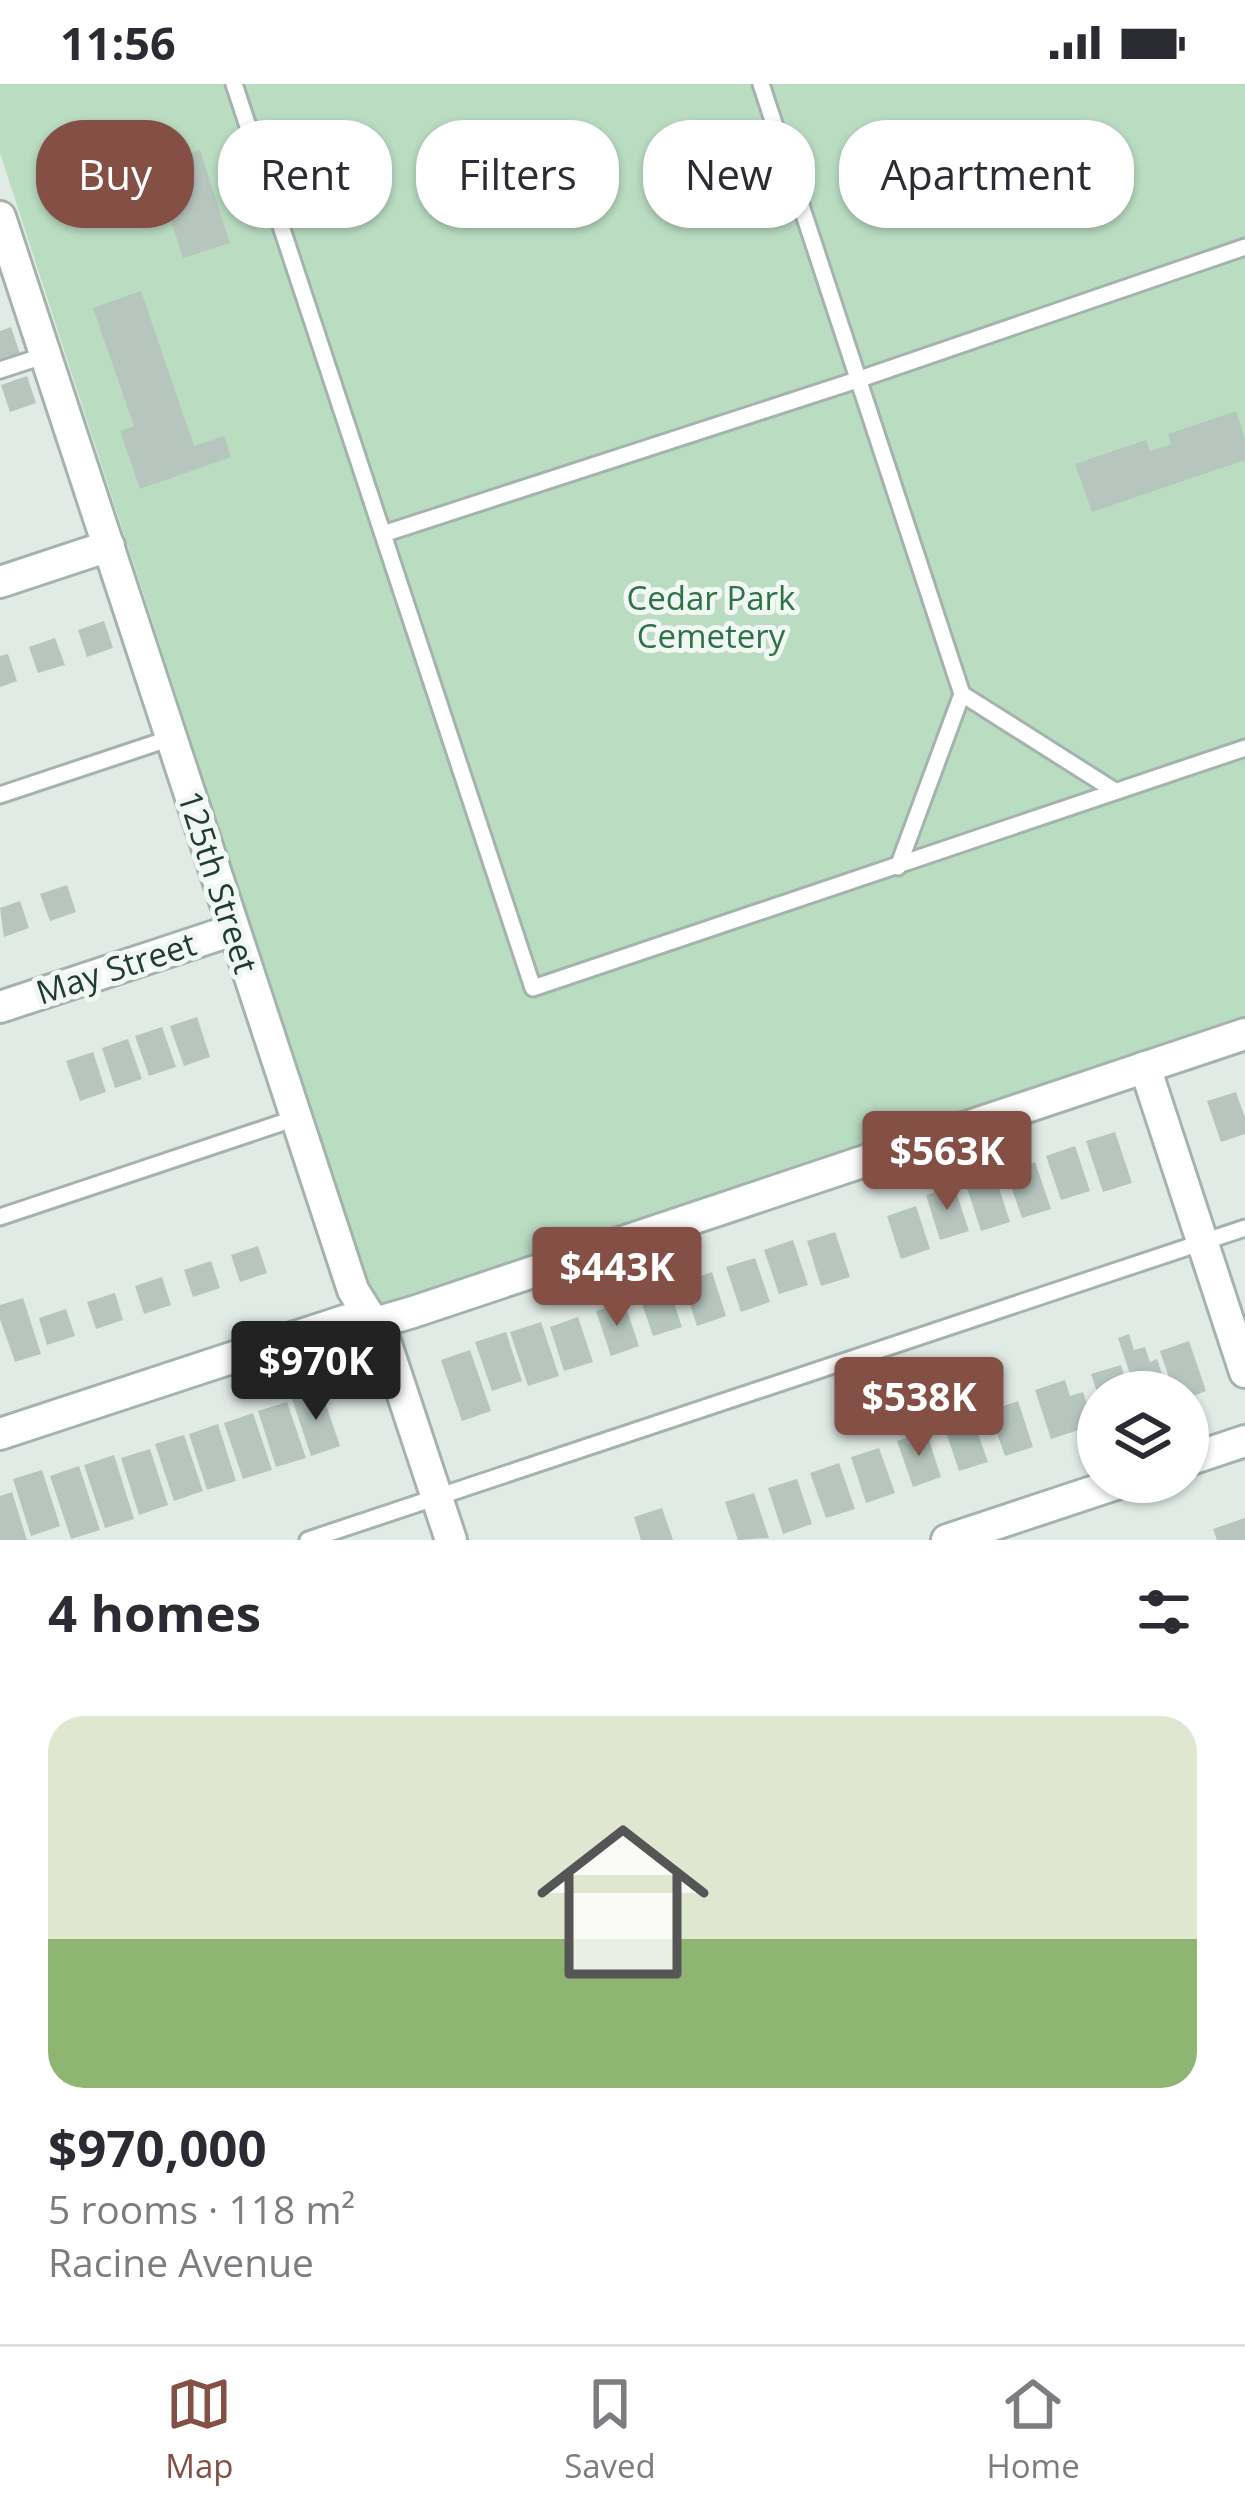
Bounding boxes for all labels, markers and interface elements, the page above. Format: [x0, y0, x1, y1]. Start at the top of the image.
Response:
text: 11:56 [60, 12, 176, 73]
chip: Buy [36, 120, 194, 228]
chip: Rent [218, 120, 392, 228]
chip: Filters [416, 120, 619, 228]
chip: New [643, 120, 815, 228]
chip: Apartment [839, 120, 1134, 228]
park label: Cedar Park Cemetery [627, 575, 796, 658]
street label: 125th Street [168, 785, 269, 979]
street label: May Street [30, 921, 201, 1014]
pin: $563K [863, 1111, 1031, 1213]
text: $563K [889, 1123, 1005, 1176]
pin: $443K [533, 1227, 701, 1329]
text: $443K [559, 1239, 675, 1292]
pin: $970K [232, 1321, 400, 1423]
text: $970K [258, 1333, 374, 1386]
pin: $538K [835, 1357, 1003, 1459]
text: $538K [861, 1369, 977, 1422]
map controls [1077, 1371, 1209, 1503]
button: layers [1077, 1371, 1209, 1503]
text: 4 homes [48, 1577, 261, 1647]
icon: filters [1131, 1579, 1197, 1645]
icon: home [515, 1794, 731, 2010]
text: $970,000 [48, 2112, 267, 2182]
text: 5 rooms · 118 m² [48, 2182, 355, 2235]
text: Racine Avenue [48, 2235, 314, 2288]
tab: Map [165, 2371, 234, 2488]
tab: Saved [564, 2371, 656, 2488]
tab: Home [986, 2371, 1080, 2488]

